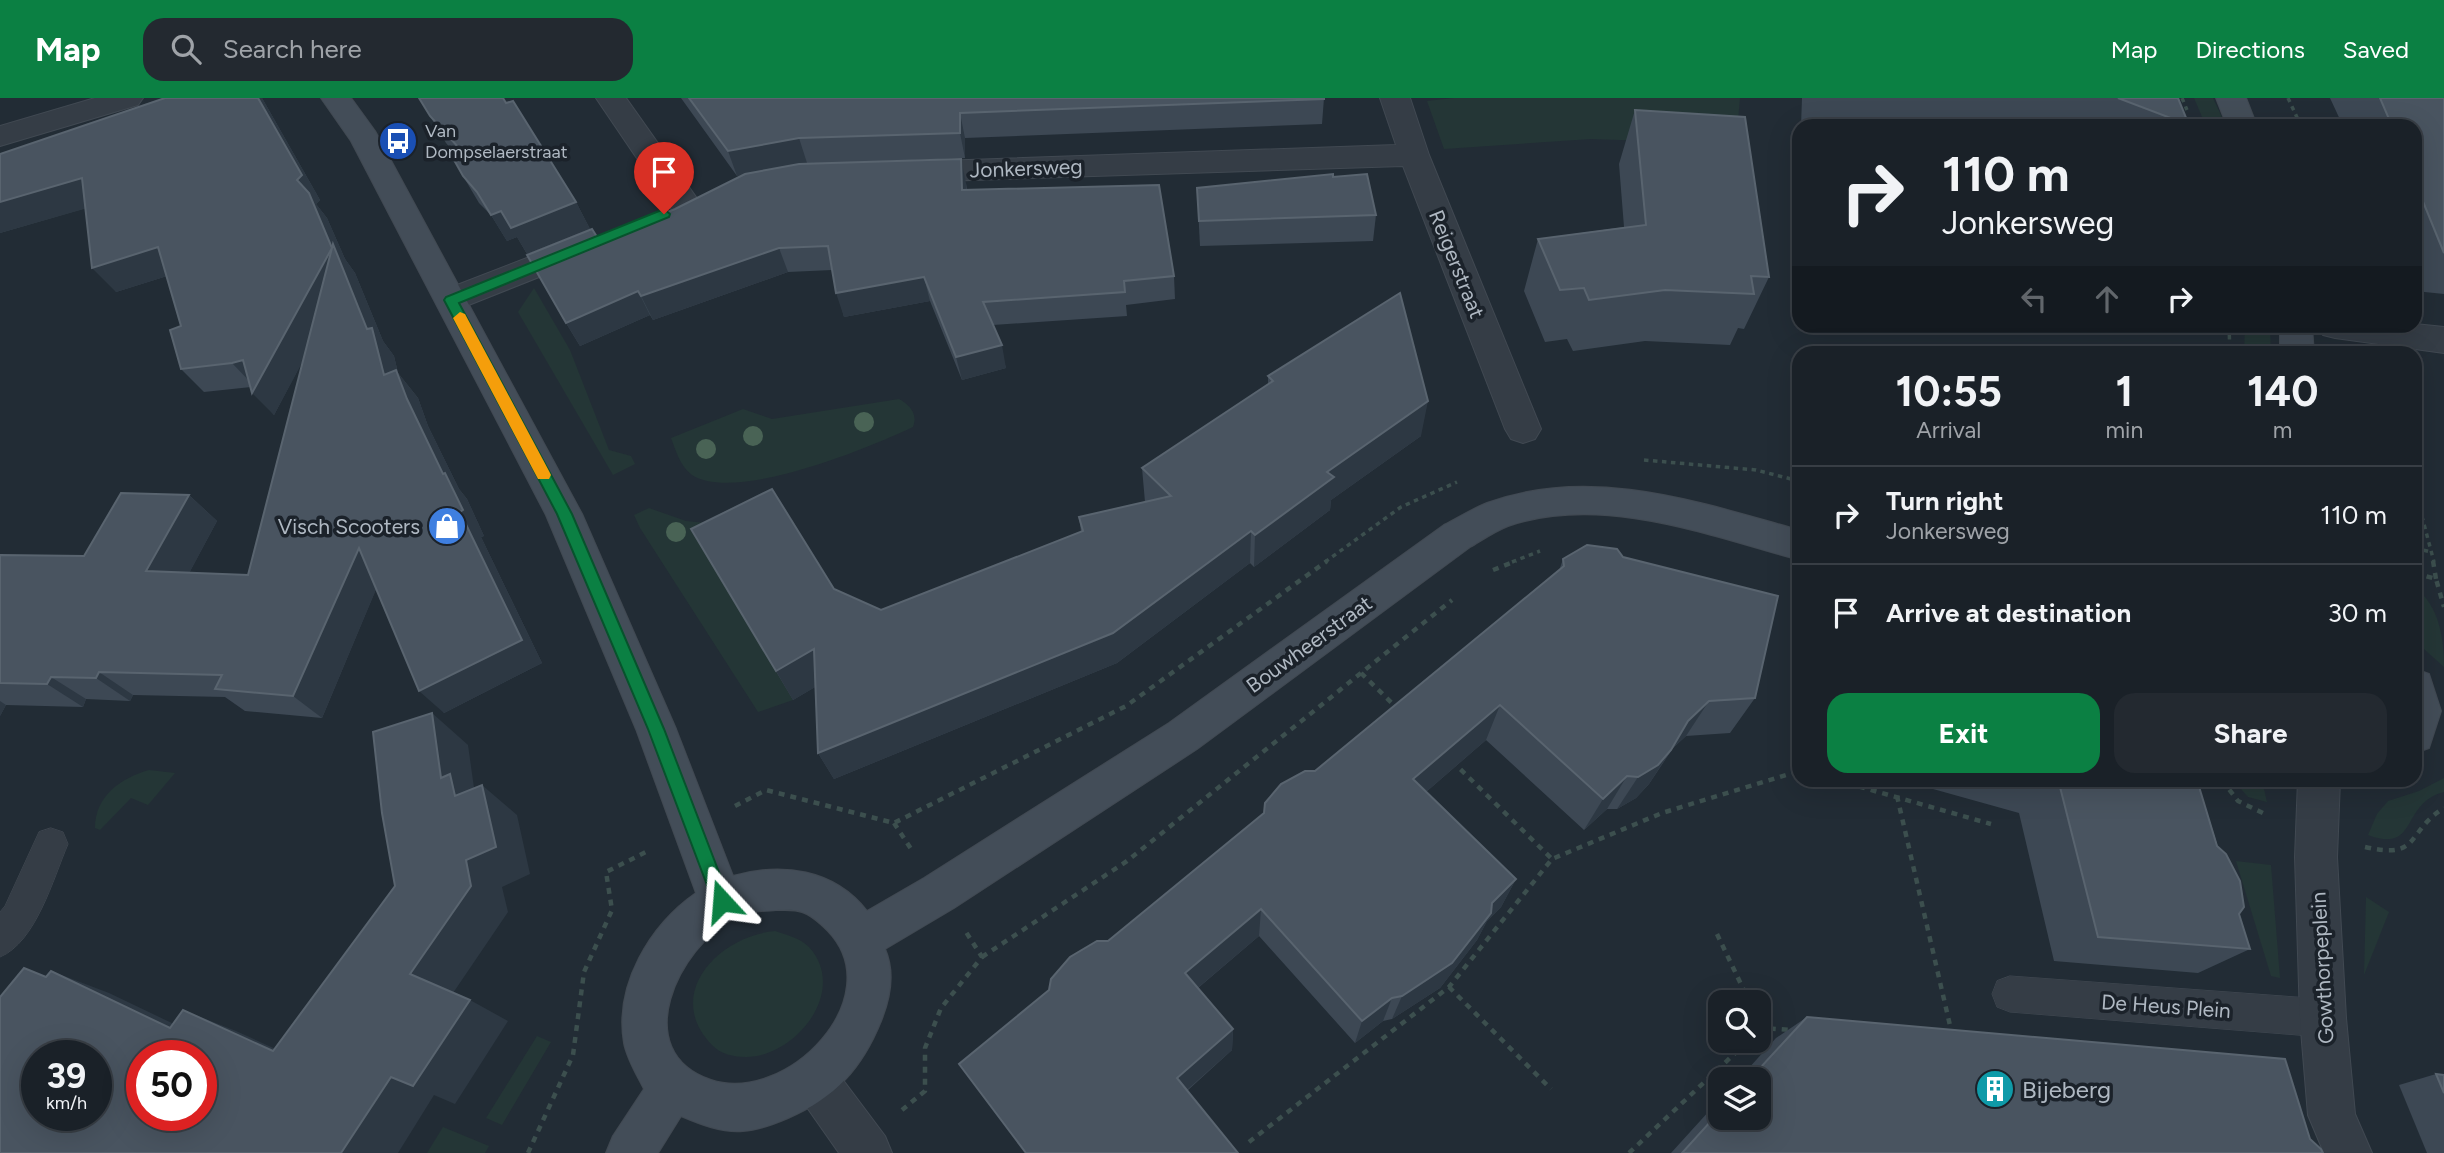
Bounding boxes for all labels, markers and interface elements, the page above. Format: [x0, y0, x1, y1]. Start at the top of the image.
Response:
search box [143, 18, 633, 81]
text: Map [35, 30, 101, 69]
icon: search [167, 30, 205, 68]
text: Search here [223, 33, 362, 65]
text: Map [2111, 35, 2157, 64]
text: Directions [2195, 35, 2305, 64]
text: Saved [2343, 35, 2409, 64]
bus stop icon: Van Dompselaerstraat [377, 120, 419, 162]
place label: Van Dompselaerstraat [425, 120, 568, 163]
pin [634, 142, 694, 214]
text: 110 m [1942, 144, 2070, 203]
icon: right [1827, 147, 1918, 238]
icon: arrive [645, 153, 683, 191]
street label: Jonkersweg [969, 154, 1083, 182]
text: Jonkersweg [1942, 204, 2114, 242]
street label: Reigerstraat [1424, 206, 1490, 322]
icon: left [2015, 280, 2053, 318]
icon: ahead [2088, 280, 2126, 318]
icon: right [2161, 280, 2199, 318]
text: 10:55 [1896, 366, 2002, 417]
text: 1 [2116, 366, 2133, 417]
text: 140 [2247, 366, 2318, 417]
text: Arrival [1916, 416, 1981, 444]
text: min [2106, 416, 2143, 444]
text: m [2273, 416, 2292, 444]
text: Turn right [1886, 485, 2003, 517]
icon: right [1827, 496, 1865, 534]
text: 110 m [2320, 499, 2387, 531]
shop icon: Visch Scooters [426, 505, 468, 547]
place label: Visch Scooters [278, 514, 420, 539]
text: Jonkersweg [1886, 517, 2010, 545]
street label: Bouwheerstraat [1241, 590, 1377, 698]
icon: arrive [1827, 594, 1865, 632]
text: Arrive at destination [1886, 597, 2131, 629]
text: 30 m [2328, 597, 2387, 629]
button: Exit [1827, 693, 2100, 773]
button: Share [2114, 693, 2387, 773]
position arrow [685, 864, 759, 938]
street label: Gowthorpeplein [2306, 891, 2338, 1045]
street label: De Heus Plein [2100, 989, 2232, 1023]
map controls [1708, 990, 1771, 1130]
button: search [1708, 990, 1771, 1053]
speed limit sign: 50 [126, 1040, 217, 1131]
text: 39 [47, 1055, 86, 1097]
button: layers [1708, 1067, 1771, 1130]
building icon: Bijeberg [1974, 1068, 2016, 1110]
place label: Bijeberg [2022, 1075, 2111, 1104]
text: km/h [46, 1092, 87, 1114]

